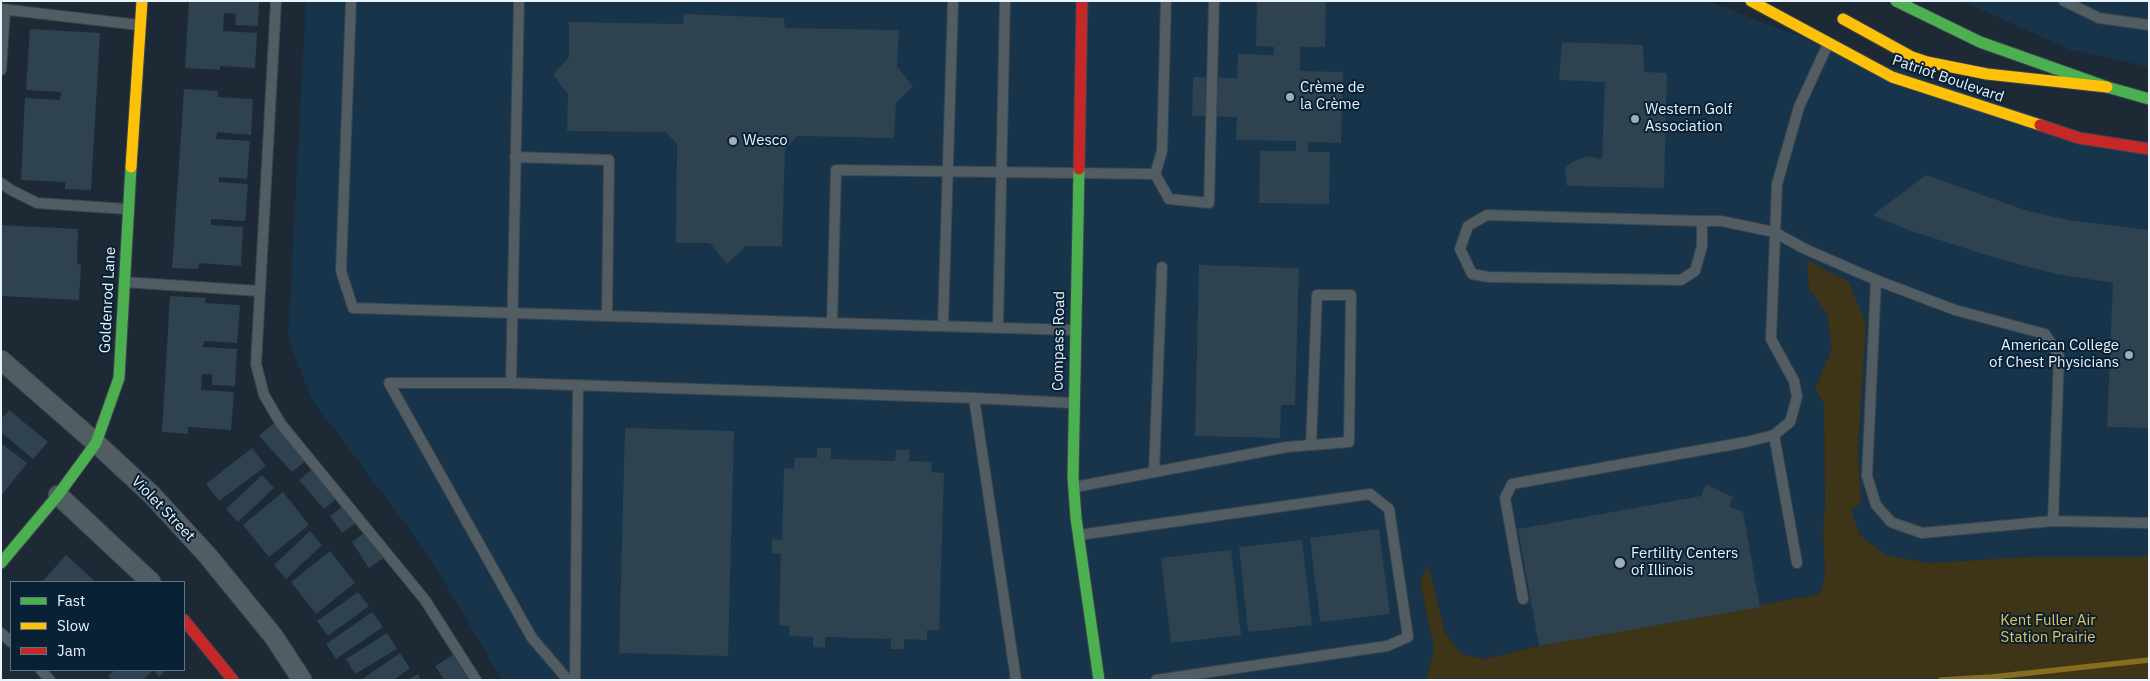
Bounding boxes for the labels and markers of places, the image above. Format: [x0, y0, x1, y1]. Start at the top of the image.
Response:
place label: Crème de la Crème [1300, 79, 1365, 114]
marker: Crème de la Crème [1284, 91, 1296, 103]
place label: Western Golf Association [1645, 101, 1732, 136]
marker: Western Golf Association [1629, 113, 1641, 125]
place label: Wesco [743, 132, 788, 150]
marker: Wesco [727, 135, 739, 147]
place label: American College of Chest Physicians [1989, 337, 2119, 372]
marker: American College of Chest Physicians [2123, 349, 2135, 361]
place label: Fertility Centers of Illinois [1631, 545, 1738, 580]
marker: Fertility Centers of Illinois [1613, 556, 1627, 570]

